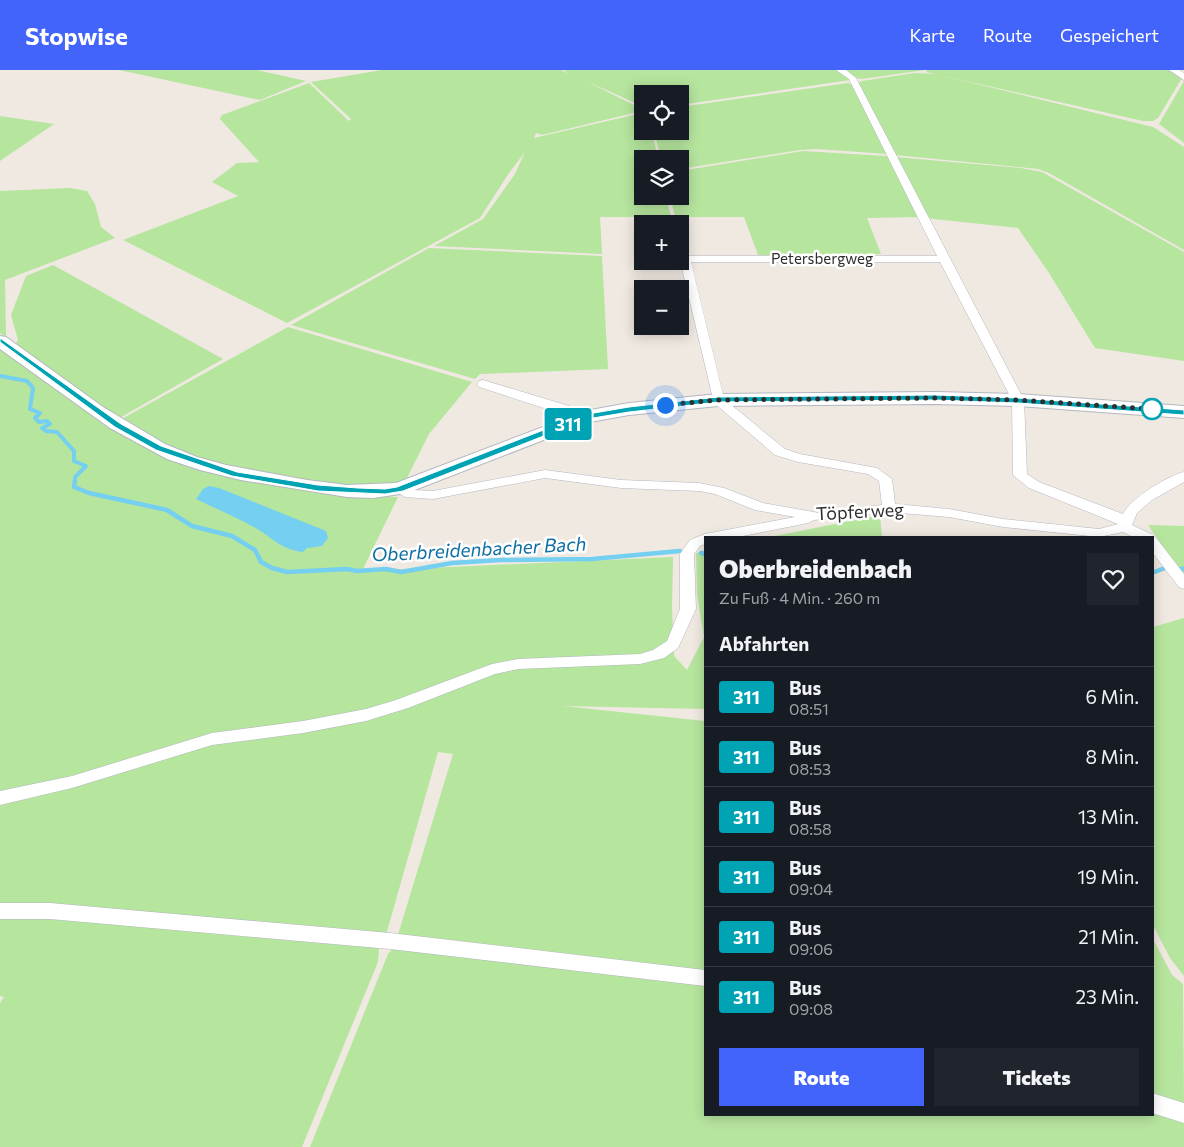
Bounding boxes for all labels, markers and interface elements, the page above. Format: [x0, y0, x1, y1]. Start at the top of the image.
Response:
text: Stopwise [25, 21, 128, 50]
text: Karte [910, 24, 955, 46]
text: Route [983, 24, 1032, 46]
text: Gespeichert [1060, 24, 1159, 46]
map controls [634, 85, 689, 335]
button: locate [634, 85, 689, 140]
button: layers [634, 150, 689, 205]
button: + [634, 215, 689, 270]
street label: Petersbergweg [771, 249, 873, 267]
button: − [634, 280, 689, 335]
your location [653, 393, 678, 418]
unlabelled marker [1141, 398, 1163, 420]
line badge: 311 [539, 408, 597, 440]
text: 311 [555, 413, 581, 435]
street label: Töpferweg [815, 498, 905, 524]
water label: Oberbreidenbacher Bach [371, 531, 587, 566]
button: heart [1087, 553, 1139, 605]
text: Oberbreidenbach [719, 554, 912, 583]
text: Zu Fuß · 4 Min. · 260 m [719, 588, 880, 607]
text: Abfahrten [719, 632, 809, 655]
text: Bus [789, 676, 821, 699]
text: 6 Min. [1085, 685, 1139, 708]
text: 311 [733, 686, 760, 708]
text: 08:51 [789, 699, 829, 718]
text: Bus [789, 736, 821, 759]
text: 8 Min. [1085, 745, 1139, 768]
text: 311 [733, 746, 760, 768]
text: 08:53 [789, 759, 831, 778]
text: Bus [789, 796, 821, 819]
text: 13 Min. [1078, 805, 1139, 828]
text: 311 [733, 806, 760, 828]
text: 08:58 [789, 819, 832, 838]
text: Bus [789, 856, 821, 879]
text: 19 Min. [1077, 865, 1139, 888]
text: 311 [733, 866, 760, 888]
text: 09:04 [789, 879, 833, 898]
text: Bus [789, 916, 821, 939]
text: 21 Min. [1078, 925, 1139, 948]
text: 311 [733, 926, 760, 948]
text: 09:06 [789, 939, 833, 958]
text: Bus [789, 976, 821, 999]
text: 23 Min. [1076, 985, 1139, 1008]
text: 311 [733, 986, 760, 1008]
text: 09:08 [789, 999, 833, 1018]
button: Route [719, 1048, 924, 1106]
button: Tickets [934, 1048, 1139, 1106]

